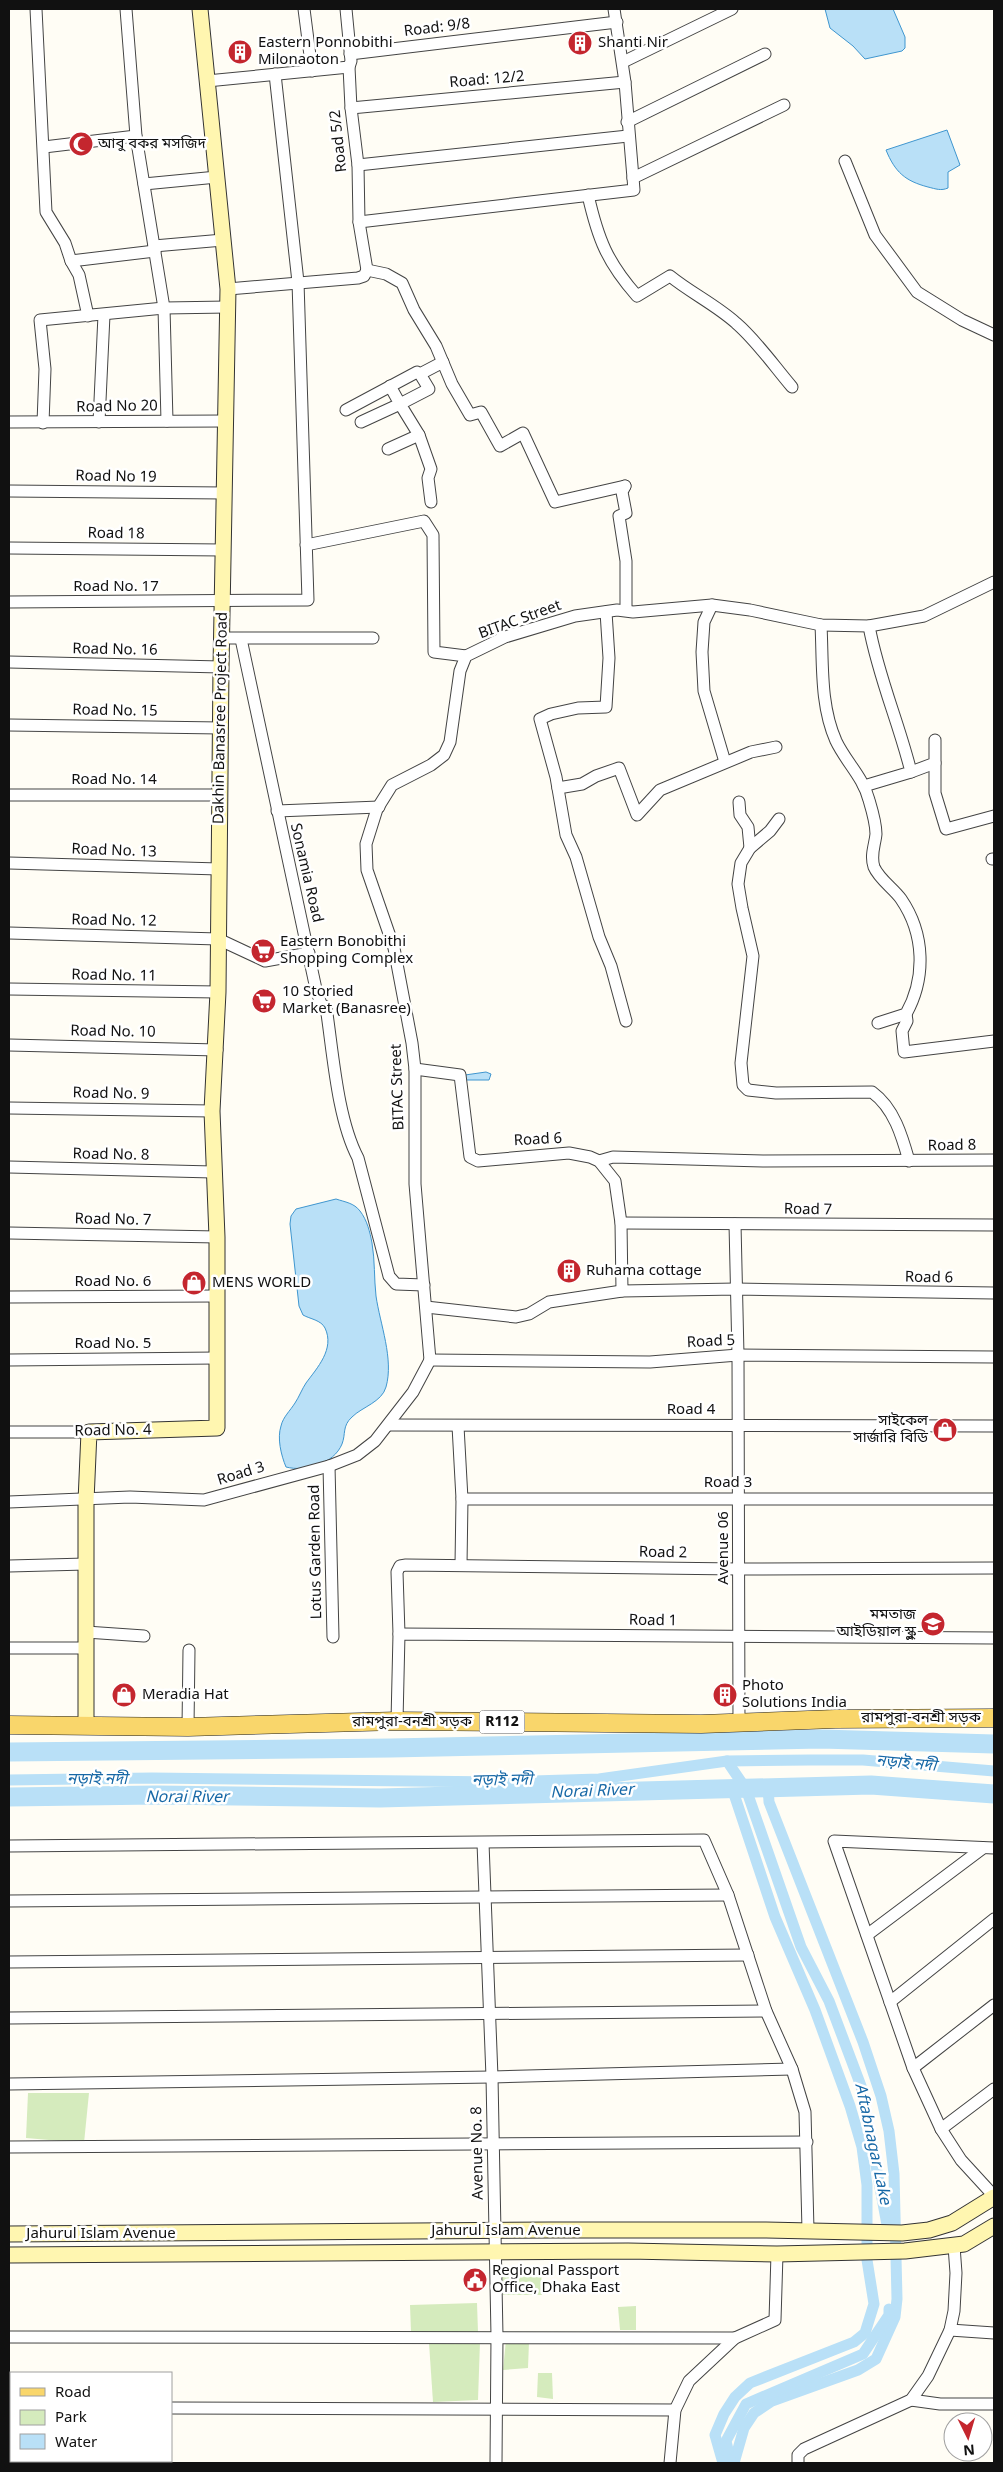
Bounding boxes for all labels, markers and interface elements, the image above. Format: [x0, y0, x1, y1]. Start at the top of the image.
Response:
street label: Road: 9/8 [403, 14, 471, 42]
building icon: Shanti Nir [567, 30, 593, 56]
place label: Eastern Ponnobithi Milonaoton [258, 33, 393, 70]
place label: Shanti Nir [598, 33, 668, 53]
building icon: Eastern Ponnobithi Milonaoton [227, 39, 253, 65]
street label: Road: 12/2 [449, 67, 525, 93]
street label: Road 5/2 [326, 109, 352, 173]
mosque icon: আবু বকর মসজিদ [68, 131, 94, 157]
place label: আবু বকর মসজিদ [97, 134, 207, 154]
street label: Road No 20 [76, 396, 158, 418]
street label: Road No 19 [75, 466, 157, 488]
street label: Road 18 [87, 524, 145, 544]
street label: Road No. 17 [73, 577, 159, 597]
street label: BITAC Street [476, 596, 565, 644]
street label: Dakhin Banasree Project Road [209, 612, 233, 824]
street label: Road No. 16 [72, 639, 158, 661]
street label: Road No. 15 [72, 700, 158, 722]
street label: Road No. 14 [71, 770, 157, 790]
street label: Sonamia Road [285, 821, 327, 925]
street label: Road No. 13 [71, 840, 157, 862]
street label: Road No. 12 [71, 910, 157, 932]
place label: Eastern Bonobithi Shopping Complex [280, 932, 413, 969]
supermarket icon: Eastern Bonobithi Shopping Complex [250, 938, 276, 964]
street label: Road No. 11 [71, 965, 157, 987]
place label: 10 Storied Market (Banasree) [282, 982, 411, 1019]
supermarket icon: 10 Storied Market (Banasree) [251, 988, 277, 1014]
street label: Road No. 10 [70, 1021, 156, 1043]
street label: BITAC Street [386, 1043, 410, 1131]
street label: Road No. 9 [72, 1083, 150, 1105]
street label: Road 6 [513, 1129, 563, 1151]
street label: Road 8 [928, 1136, 976, 1156]
street label: Road No. 8 [72, 1144, 150, 1166]
street label: Road 7 [784, 1200, 832, 1220]
street label: Road No. 7 [74, 1209, 152, 1231]
building icon: Ruhama cottage [556, 1258, 582, 1284]
place label: Ruhama cottage [586, 1261, 702, 1281]
street label: Road 6 [905, 1268, 953, 1288]
shop icon: MENS WORLD [181, 1270, 207, 1296]
street label: Road No. 6 [75, 1272, 151, 1292]
place label: MENS WORLD [212, 1273, 311, 1293]
street label: Road 5 [686, 1331, 736, 1353]
street label: Road No. 5 [75, 1334, 151, 1354]
street label: Road 4 [667, 1400, 716, 1420]
place label: সাইকেল সার্জারি বিডি [852, 1411, 929, 1448]
shop icon: সাইকেল সার্জারি বিডি [932, 1417, 958, 1443]
street label: Road No. 4 [74, 1420, 152, 1442]
street label: Road 3 [215, 1457, 267, 1491]
street label: Road 3 [704, 1473, 752, 1493]
street label: Lotus Garden Road [305, 1484, 327, 1620]
street label: Avenue 06 [714, 1511, 734, 1585]
street label: Road 2 [639, 1543, 687, 1563]
place label: মমতাজ আইডিয়াল স্কুল [836, 1605, 917, 1642]
street label: Road 1 [629, 1611, 677, 1631]
school or university icon: মমতাজ আইডিয়াল স্কুল [920, 1611, 946, 1637]
place label: Photo Solutions India [742, 1676, 847, 1713]
shop icon: Meradia Hat [111, 1682, 137, 1708]
building icon: Photo Solutions India [712, 1682, 738, 1708]
place label: Meradia Hat [142, 1685, 229, 1705]
street label: রামপুরা-বনশ্রী সড়ক [860, 1708, 982, 1728]
road number: R112 [480, 1710, 524, 1734]
street label: রামপুরা-বনশ্রী সড়ক [351, 1712, 473, 1732]
water label: নড়াই নদী [875, 1750, 940, 1778]
water label: নড়াই নদী [67, 1769, 130, 1791]
water label: নড়াই নদী [471, 1769, 535, 1793]
water label: Norai River [550, 1779, 636, 1804]
water label: Norai River [145, 1787, 231, 1809]
water label: Aftabnagar Lake [848, 2081, 896, 2208]
street label: Avenue No. 8 [467, 2106, 489, 2200]
street label: Jahurul Islam Avenue [429, 2221, 581, 2241]
street label: Jahurul Islam Avenue [24, 2224, 176, 2244]
place label: Regional Passport Office, Dhaka East [492, 2261, 620, 2298]
public building icon: Regional Passport Office, Dhaka East [462, 2267, 488, 2293]
legend [10, 2372, 172, 2462]
text: Road [55, 2383, 91, 2403]
text: Park [55, 2408, 87, 2428]
north arrow [943, 2412, 993, 2462]
text: Water [55, 2433, 97, 2453]
text: N [963, 2438, 975, 2458]

